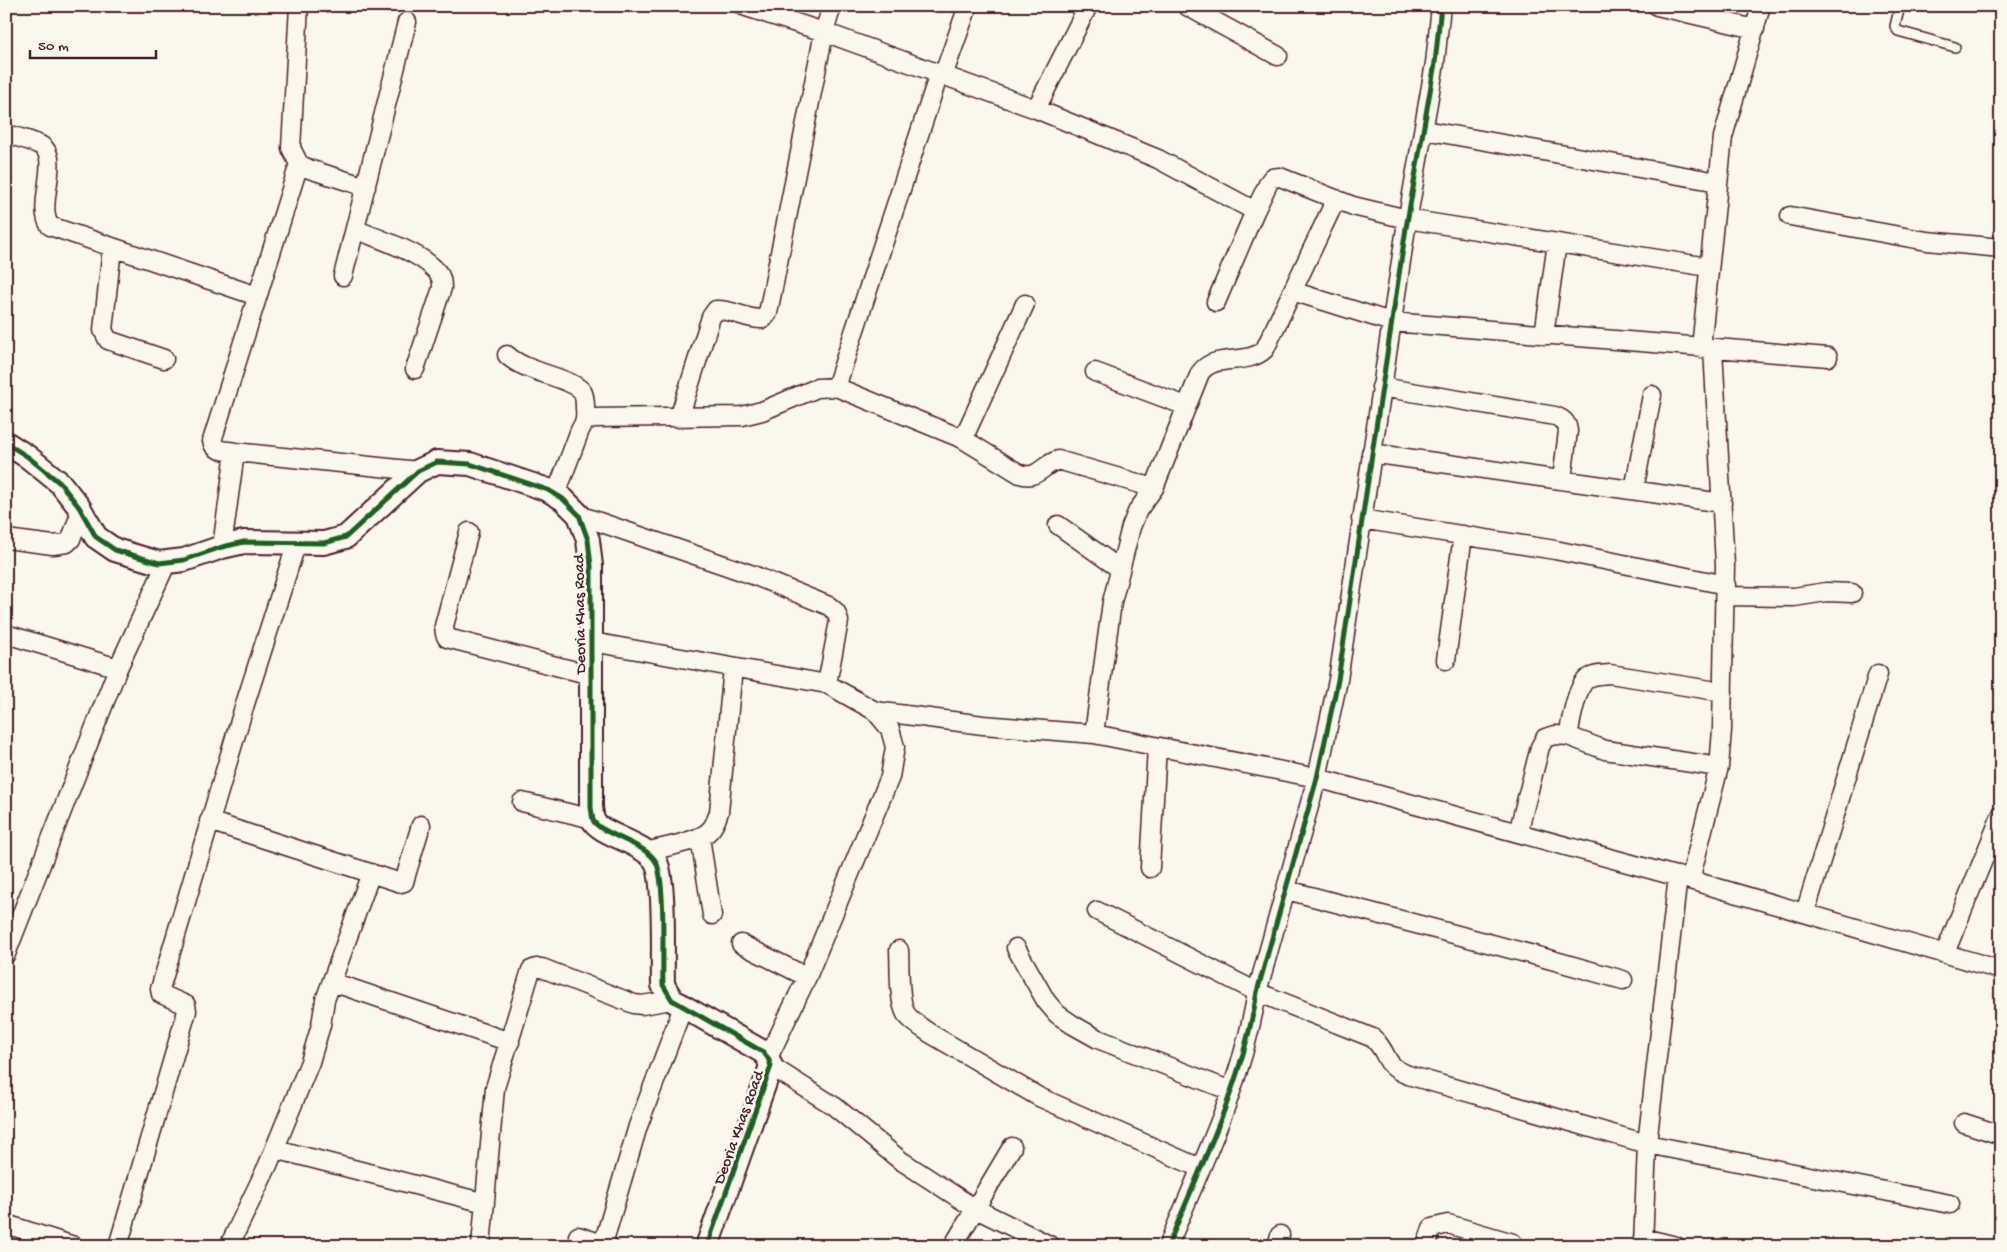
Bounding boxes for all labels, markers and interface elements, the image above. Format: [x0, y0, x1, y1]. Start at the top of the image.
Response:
scale bar [30, 28, 156, 60]
text: 50 m [38, 38, 69, 56]
street label: Deoria Khas Road [571, 552, 592, 675]
street label: Deoria Khas Road [711, 1067, 770, 1189]

